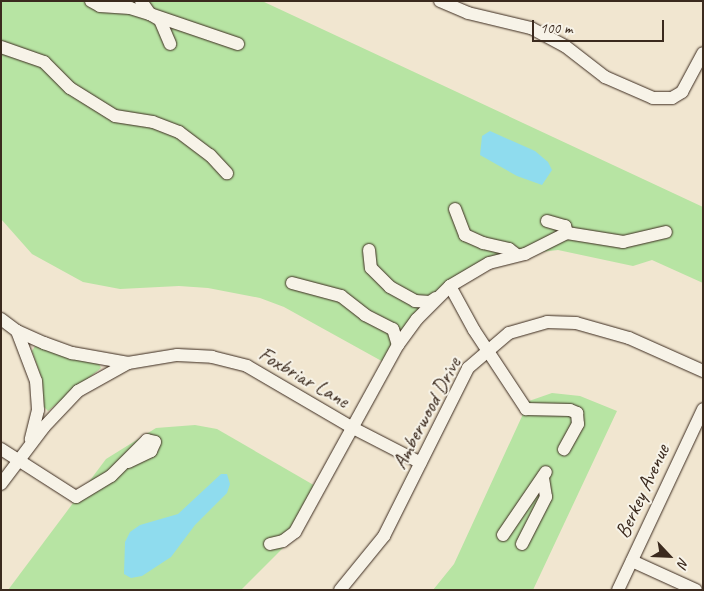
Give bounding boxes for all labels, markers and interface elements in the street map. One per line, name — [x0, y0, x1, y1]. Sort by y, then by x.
scale bar — [534, 10, 666, 42]
text: 100 m — [540, 19, 572, 38]
street label: Foxbriar Lane — [254, 341, 354, 413]
street label: Amberwood Drive — [386, 353, 466, 473]
street label: Berkey Avenue — [609, 440, 675, 542]
north arrow — [644, 531, 694, 581]
text: N — [674, 555, 693, 570]

